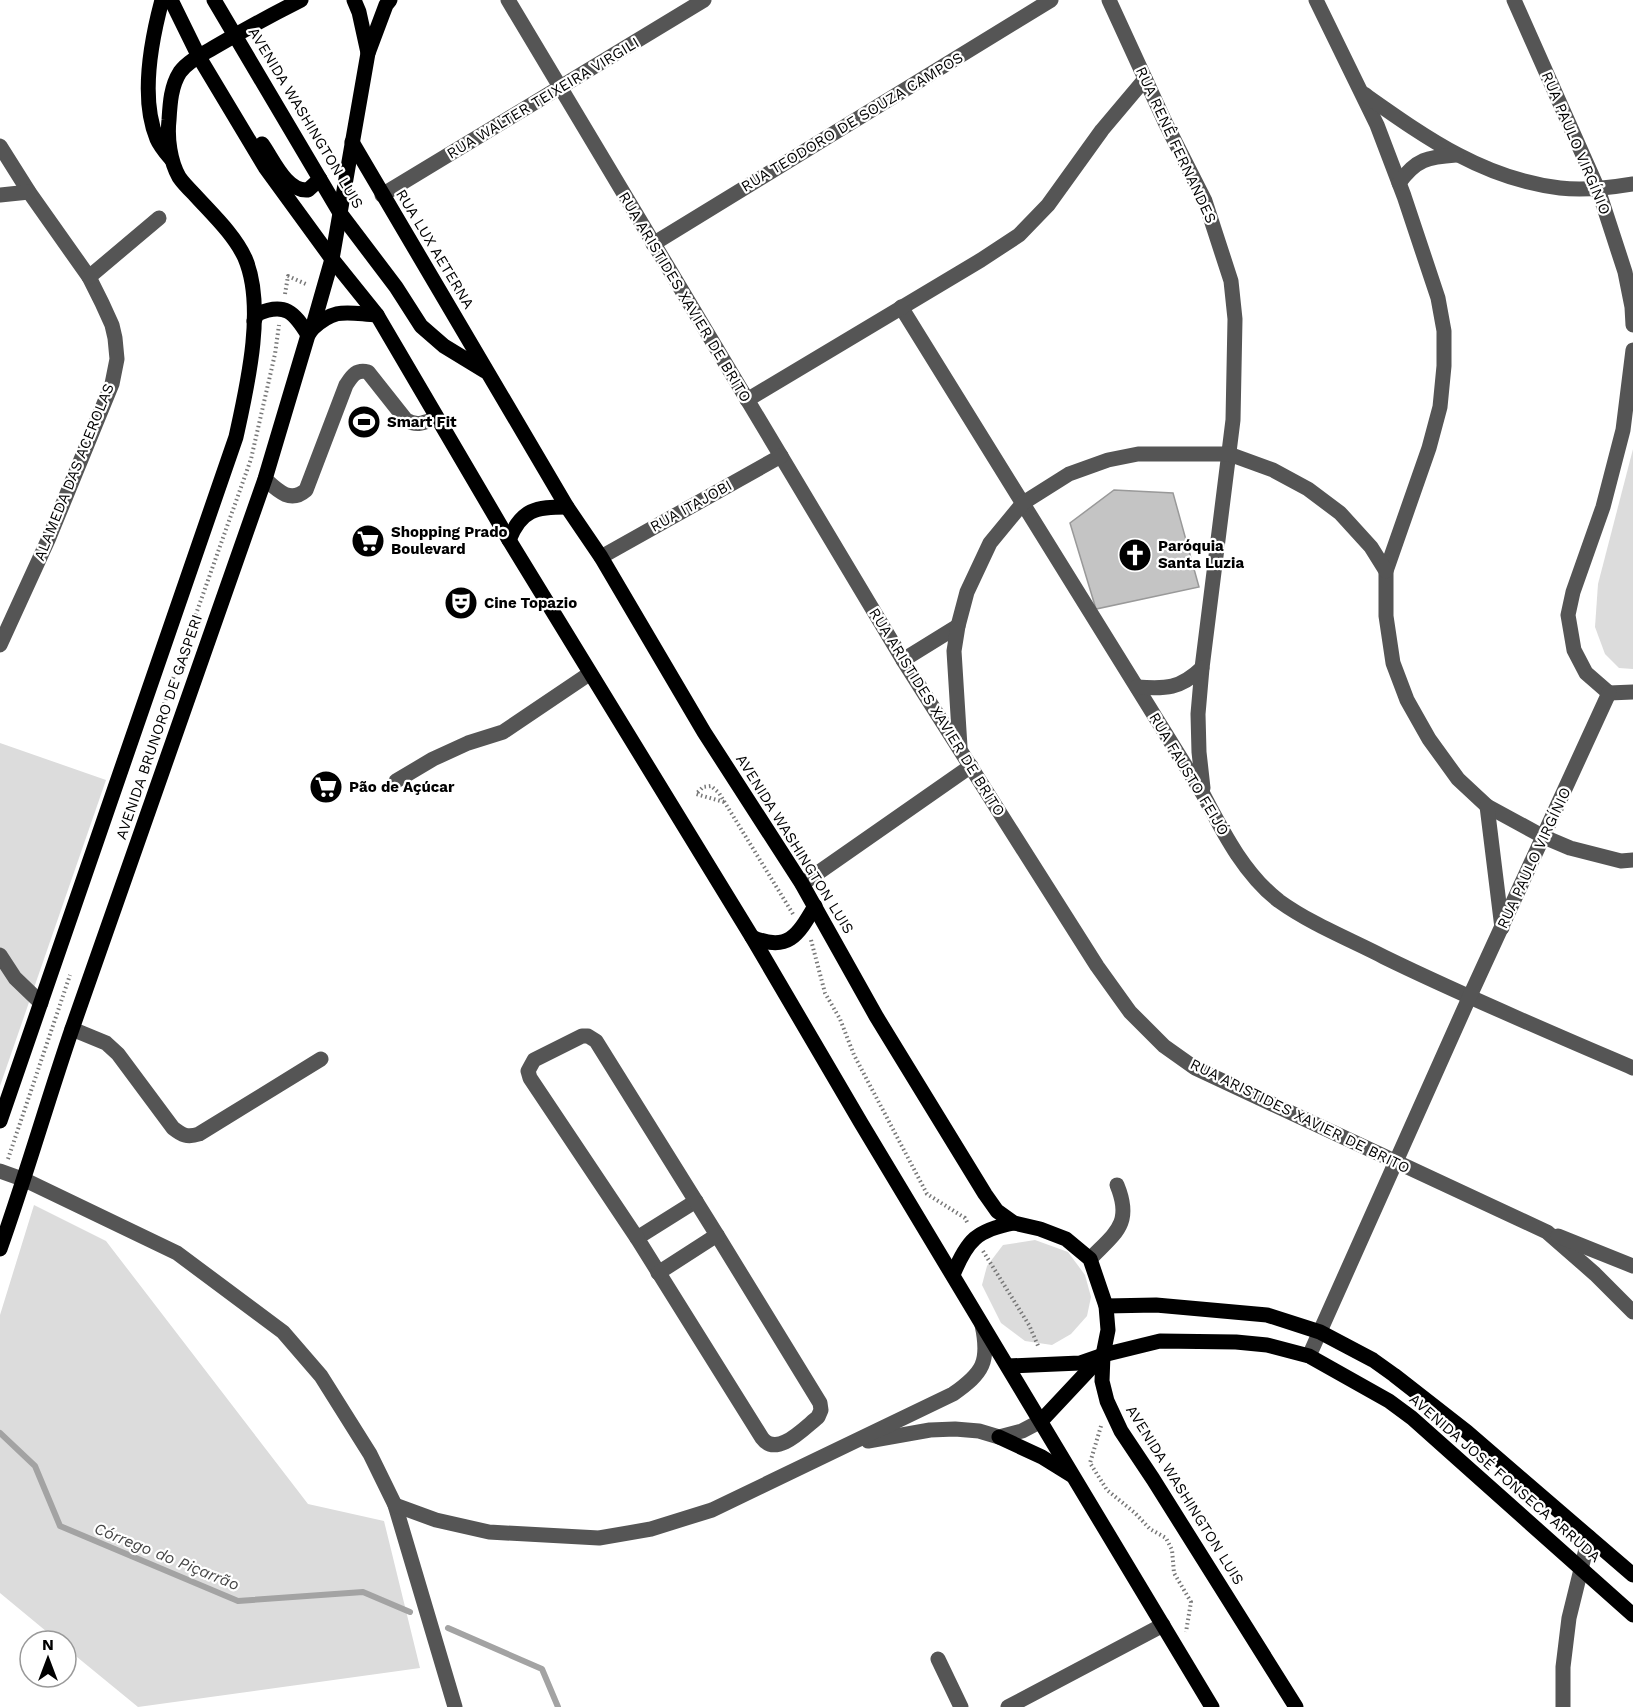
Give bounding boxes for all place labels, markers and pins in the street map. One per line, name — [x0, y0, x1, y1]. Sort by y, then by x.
sports icon: Smart Fit — [346, 404, 382, 440]
place label: Smart Fit — [387, 413, 457, 431]
supermarket icon: Shopping Prado Boulevard — [350, 523, 386, 559]
place label: Shopping Prado Boulevard — [391, 523, 508, 558]
church icon: Paróquia Santa Luzia — [1117, 537, 1153, 573]
place label: Paróquia Santa Luzia — [1158, 537, 1244, 572]
theatre icon: Cine Topazio — [443, 585, 479, 621]
place label: Cine Topazio — [484, 594, 577, 612]
supermarket icon: Pão de Açúcar — [308, 769, 344, 805]
place label: Pão de Açúcar — [349, 778, 455, 796]

